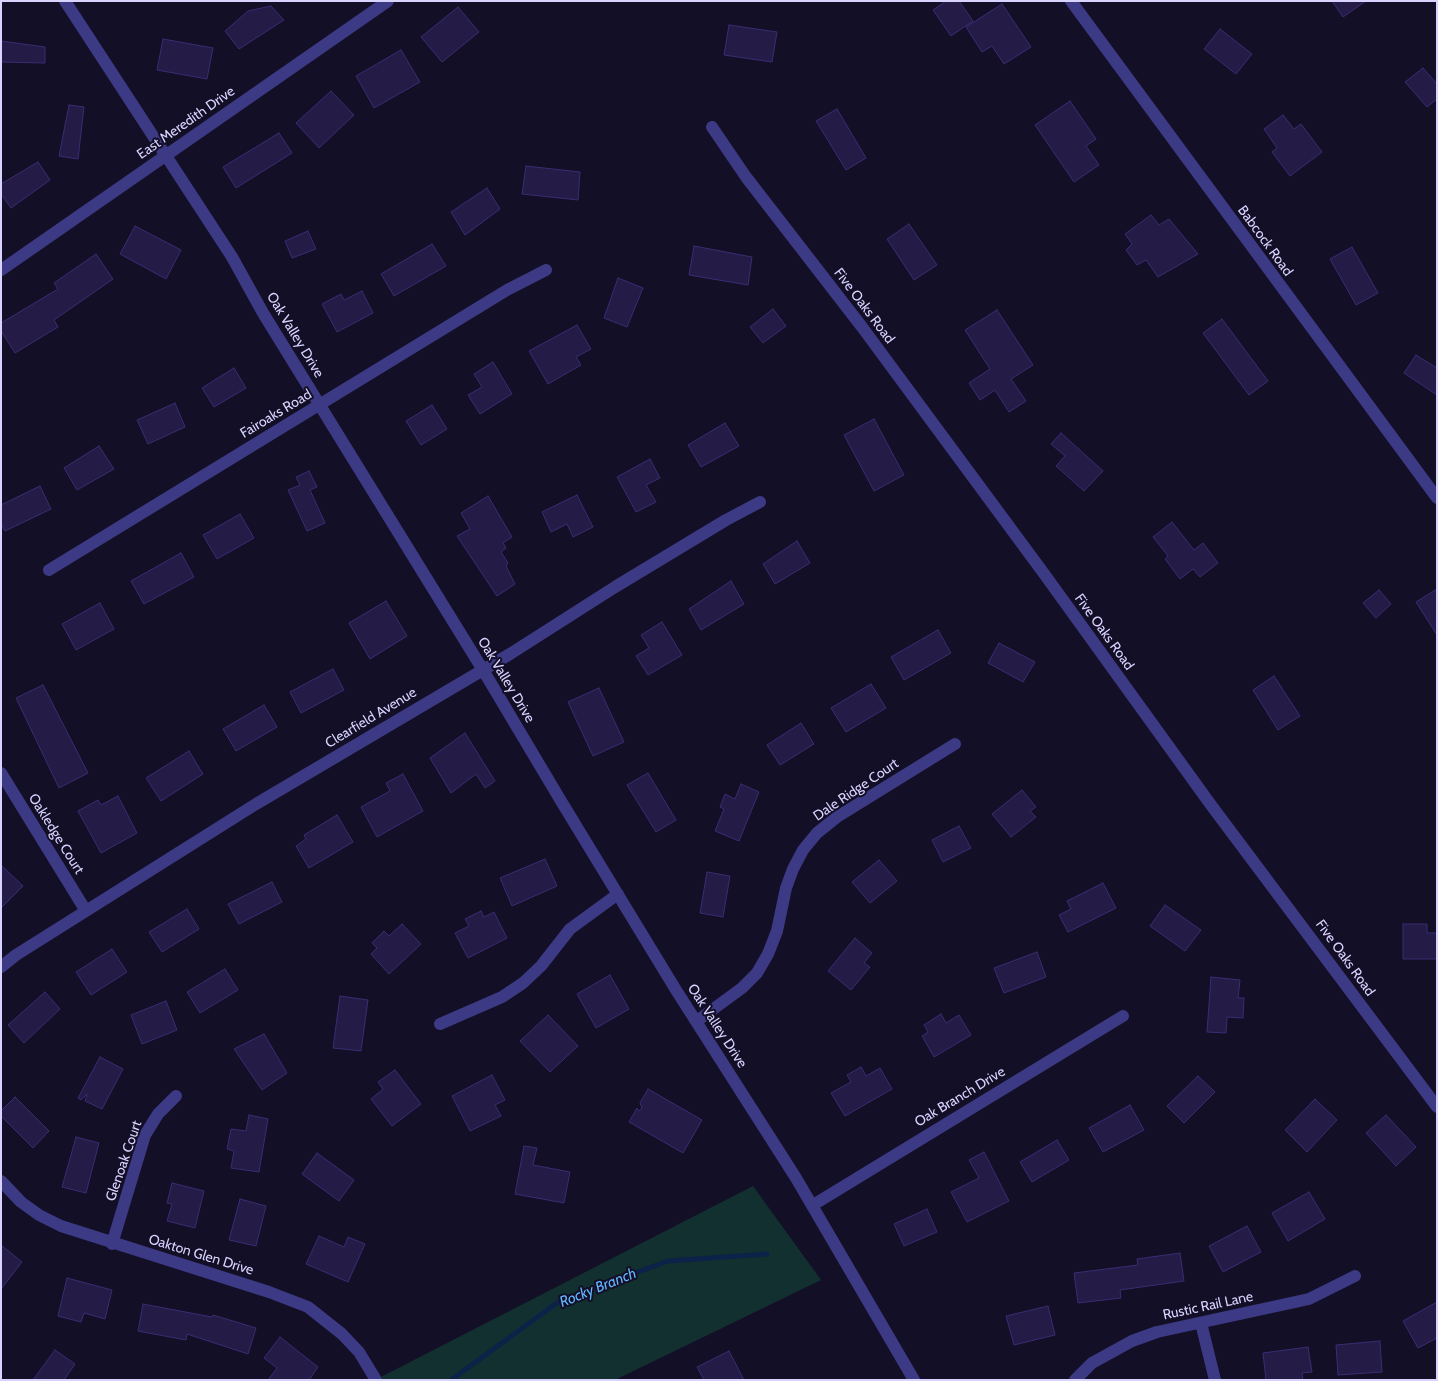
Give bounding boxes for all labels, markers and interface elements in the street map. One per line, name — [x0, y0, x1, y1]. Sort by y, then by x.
street label: East Meredith Drive — [134, 83, 238, 163]
street label: Babcock Road — [1234, 203, 1296, 279]
street label: Five Oaks Road — [830, 265, 898, 347]
street label: Oak Valley Drive — [263, 289, 327, 381]
street label: Fairoaks Road — [237, 386, 315, 442]
street label: Five Oaks Road — [1071, 591, 1137, 673]
street label: Oak Valley Drive — [474, 634, 538, 726]
street label: Clearfield Avenue — [322, 684, 420, 752]
street label: Dale Ridge Court — [810, 755, 902, 825]
street label: Oakledge Court — [25, 791, 87, 877]
street label: Five Oaks Road — [1312, 917, 1378, 999]
street label: Oak Valley Drive — [684, 981, 750, 1071]
street label: Oak Branch Drive — [912, 1063, 1008, 1131]
street label: Glenoak Court — [102, 1119, 146, 1203]
street label: Oakton Glen Drive — [146, 1231, 256, 1279]
water label: Rocky Branch — [557, 1264, 639, 1312]
street label: Rustic Rail Lane — [1161, 1288, 1255, 1324]

